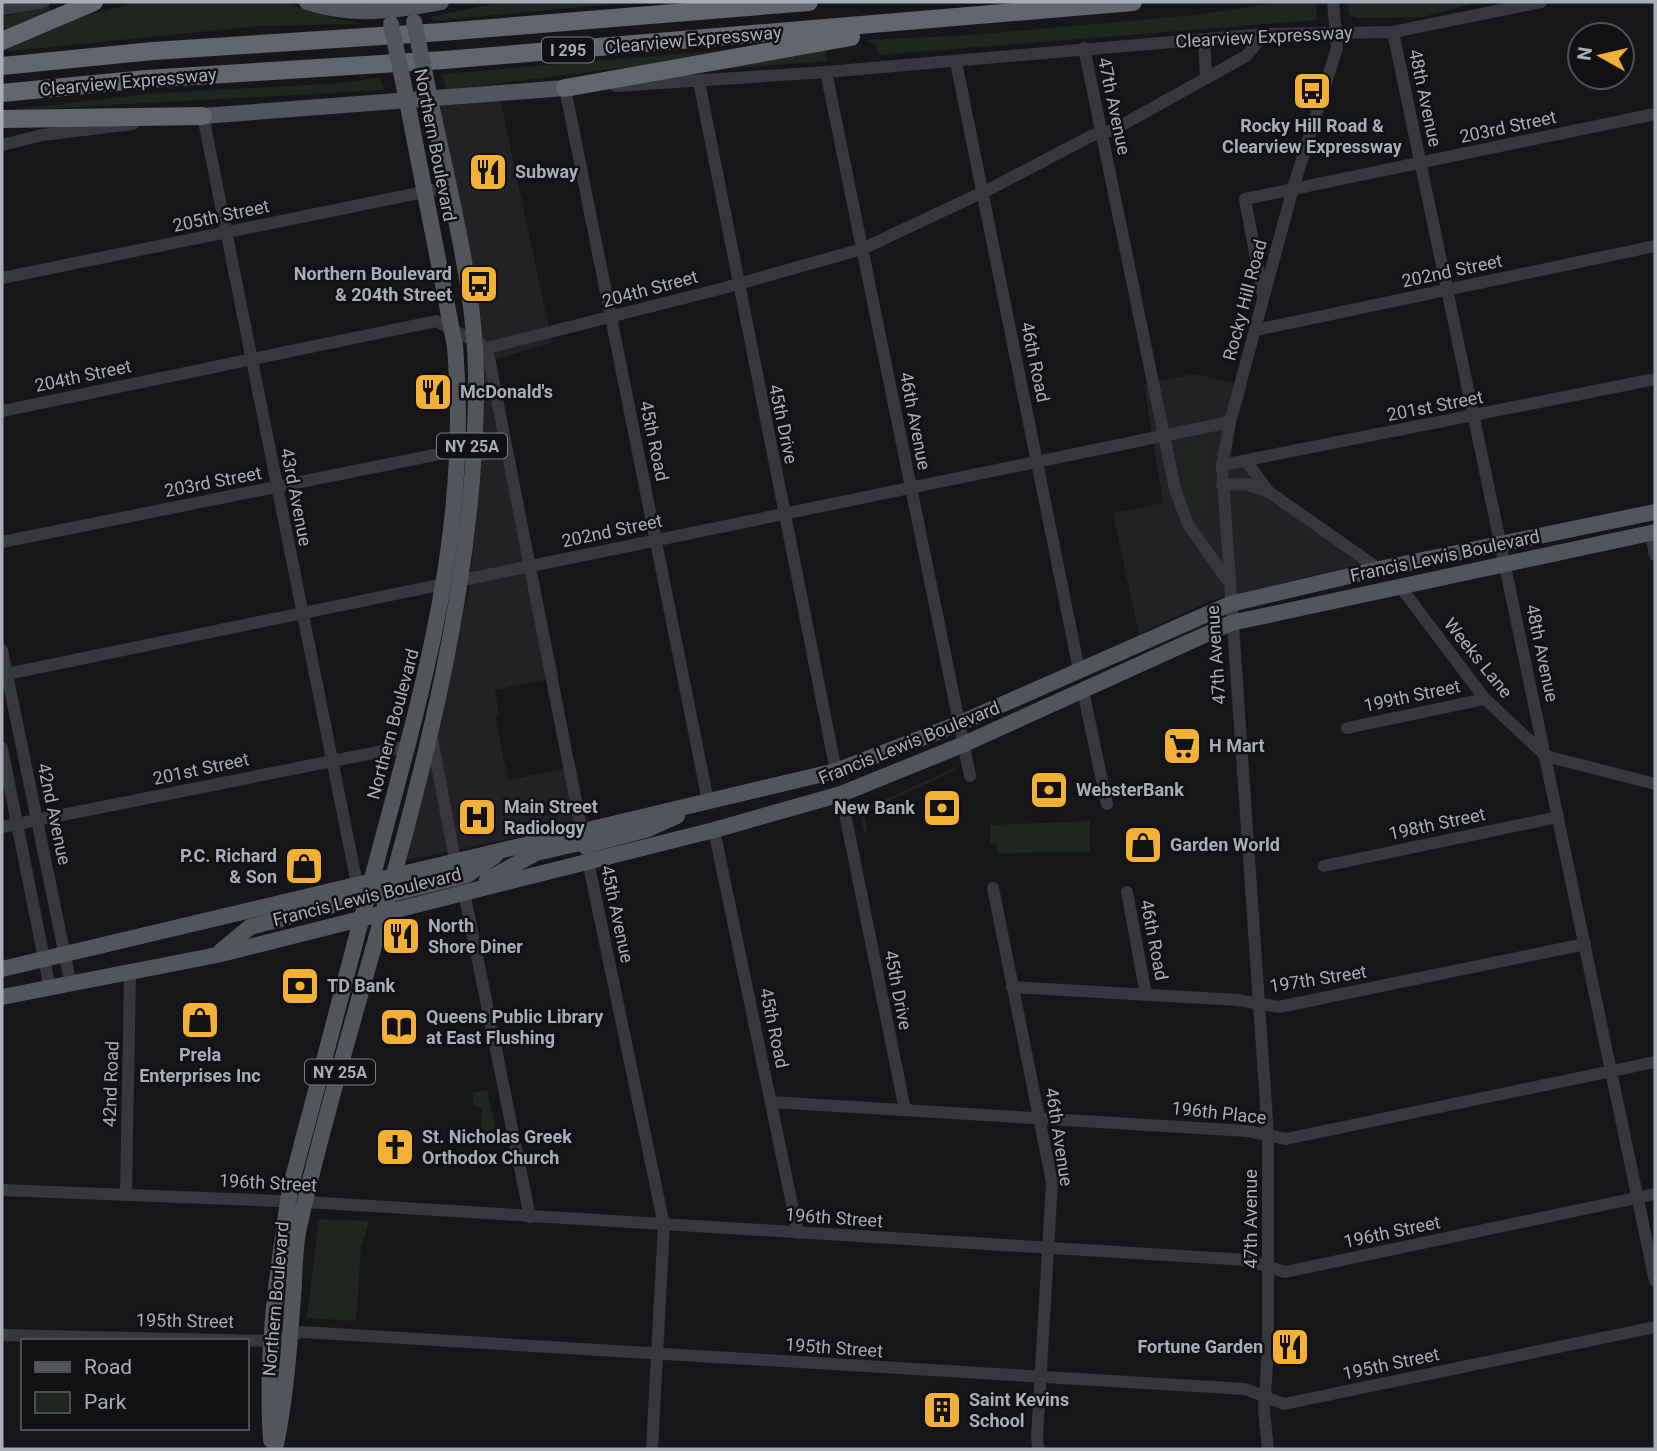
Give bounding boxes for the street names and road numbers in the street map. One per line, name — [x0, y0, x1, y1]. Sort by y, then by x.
street label: Clearview Expressway — [604, 21, 783, 58]
street label: Clearview Expressway — [1175, 21, 1354, 52]
road number: I 295 — [542, 38, 594, 62]
street label: 48th Avenue — [1405, 47, 1446, 149]
street label: 47th Avenue — [1094, 55, 1135, 157]
street label: Clearview Expressway — [39, 63, 218, 100]
street label: Northern Boulevard — [410, 67, 461, 223]
street label: 203rd Street — [1458, 106, 1558, 147]
street label: 205th Street — [171, 195, 271, 236]
street label: Rocky Hill Road — [1218, 237, 1271, 363]
street label: 202nd Street — [1400, 250, 1504, 291]
street label: 204th Street — [600, 266, 700, 311]
street label: 46th Road — [1017, 320, 1054, 404]
street label: 204th Street — [33, 355, 133, 396]
street label: 46th Avenue — [896, 370, 935, 472]
street label: 45th Drive — [765, 382, 802, 466]
street label: 201st Street — [1385, 386, 1485, 425]
street label: 45th Road — [636, 399, 673, 483]
road number: NY 25A — [437, 434, 507, 458]
street label: 43rd Avenue — [277, 446, 316, 548]
street label: 203rd Street — [163, 462, 263, 501]
street label: 202nd Street — [560, 510, 664, 551]
street label: Francis Lewis Boulevard — [1348, 525, 1542, 586]
street label: 48th Avenue — [1522, 602, 1563, 704]
street label: 47th Avenue — [1202, 605, 1229, 705]
street label: Weeks Lane — [1440, 614, 1517, 702]
street label: Northern Boulevard — [362, 646, 423, 802]
street label: 199th Street — [1362, 675, 1462, 716]
street label: Francis Lewis Boulevard — [815, 697, 1002, 788]
street label: 201st Street — [151, 748, 251, 789]
street label: 42nd Avenue — [33, 761, 76, 867]
street label: 198th Street — [1387, 803, 1487, 844]
street label: Francis Lewis Boulevard — [271, 863, 463, 930]
street label: 45th Avenue — [597, 863, 638, 965]
street label: 46th Road — [1136, 898, 1173, 982]
street label: 45th Drive — [880, 948, 917, 1032]
street label: 197th Street — [1268, 960, 1368, 997]
street label: 45th Road — [756, 986, 793, 1070]
street label: 42nd Road — [99, 1041, 122, 1127]
road number: NY 25A — [305, 1060, 375, 1084]
street label: 46th Avenue — [1041, 1086, 1078, 1188]
street label: 196th Place — [1171, 1097, 1267, 1128]
street label: 196th Street — [218, 1169, 318, 1196]
street label: 47th Avenue — [1240, 1169, 1261, 1269]
street label: 196th Street — [784, 1204, 884, 1231]
street label: 196th Street — [1342, 1211, 1442, 1252]
street label: Northern Boulevard — [258, 1221, 293, 1377]
street label: 195th Street — [136, 1309, 234, 1332]
street label: 195th Street — [784, 1334, 884, 1361]
street label: 195th Street — [1341, 1343, 1441, 1384]

